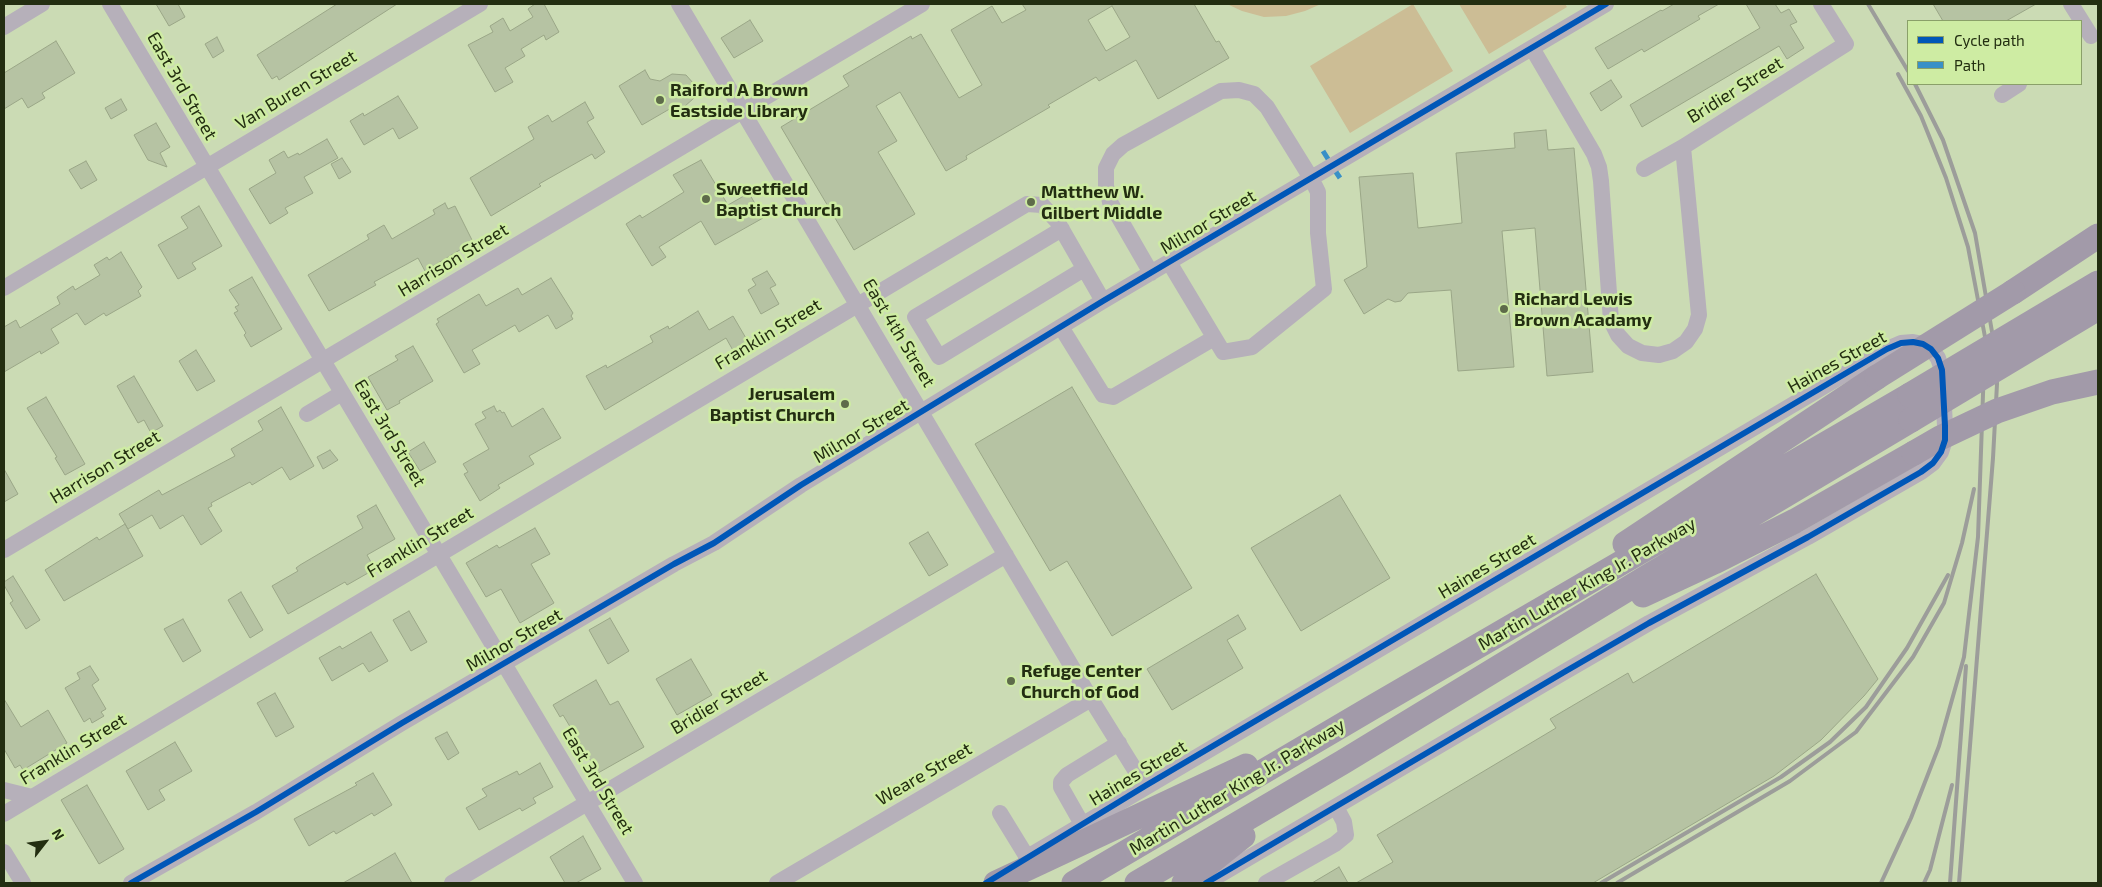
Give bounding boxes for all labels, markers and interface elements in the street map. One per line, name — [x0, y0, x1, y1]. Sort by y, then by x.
legend — [1907, 20, 2082, 85]
street label: East 3rd Street — [142, 28, 222, 144]
text: Cycle path — [1954, 31, 2025, 49]
street label: Van Buren Street — [232, 45, 360, 135]
street label: Bridier Street — [1683, 52, 1787, 128]
text: Path — [1954, 56, 1985, 74]
place label: Raiford A Brown Eastside Library — [670, 79, 808, 122]
marker: Raiford A Brown Eastside Library — [654, 94, 666, 106]
place label: Sweetfield Baptist Church — [716, 178, 841, 220]
place label: Matthew W. Gilbert Middle — [1041, 181, 1162, 223]
street label: Milnor Street — [1156, 185, 1260, 259]
marker: Sweetfield Baptist Church — [700, 193, 712, 205]
marker: Matthew W. Gilbert Middle — [1025, 196, 1037, 208]
street label: Harrison Street — [394, 219, 512, 301]
street label: East 4th Street — [858, 275, 940, 391]
place label: Richard Lewis Brown Acadamy — [1514, 288, 1652, 330]
street label: Franklin Street — [711, 294, 825, 374]
marker: Richard Lewis Brown Acadamy — [1498, 303, 1510, 315]
street label: Haines Street — [1784, 326, 1890, 398]
street label: East 3rd Street — [349, 375, 431, 491]
place label: Jerusalem Baptist Church — [710, 383, 835, 426]
street label: Milnor Street — [809, 394, 913, 468]
marker: Jerusalem Baptist Church — [839, 398, 851, 410]
street label: Harrison Street — [46, 426, 164, 508]
street label: Franklin Street — [363, 502, 477, 582]
street label: Martin Luther King Jr. Parkway — [1474, 513, 1700, 655]
street label: Haines Street — [1434, 528, 1540, 604]
street label: Milnor Street — [462, 604, 566, 676]
place label: Refuge Center Church of God — [1021, 660, 1142, 702]
street label: Bridier Street — [667, 665, 771, 739]
marker: Refuge Center Church of God — [1005, 675, 1017, 687]
street label: Franklin Street — [16, 709, 130, 789]
street label: Martin Luther King Jr. Parkway — [1125, 714, 1349, 860]
street label: East 3rd Street — [557, 723, 639, 839]
street label: Haines Street — [1085, 735, 1191, 811]
street label: Weare Street — [872, 738, 976, 810]
north arrow — [20, 817, 70, 867]
text: N — [49, 826, 68, 843]

